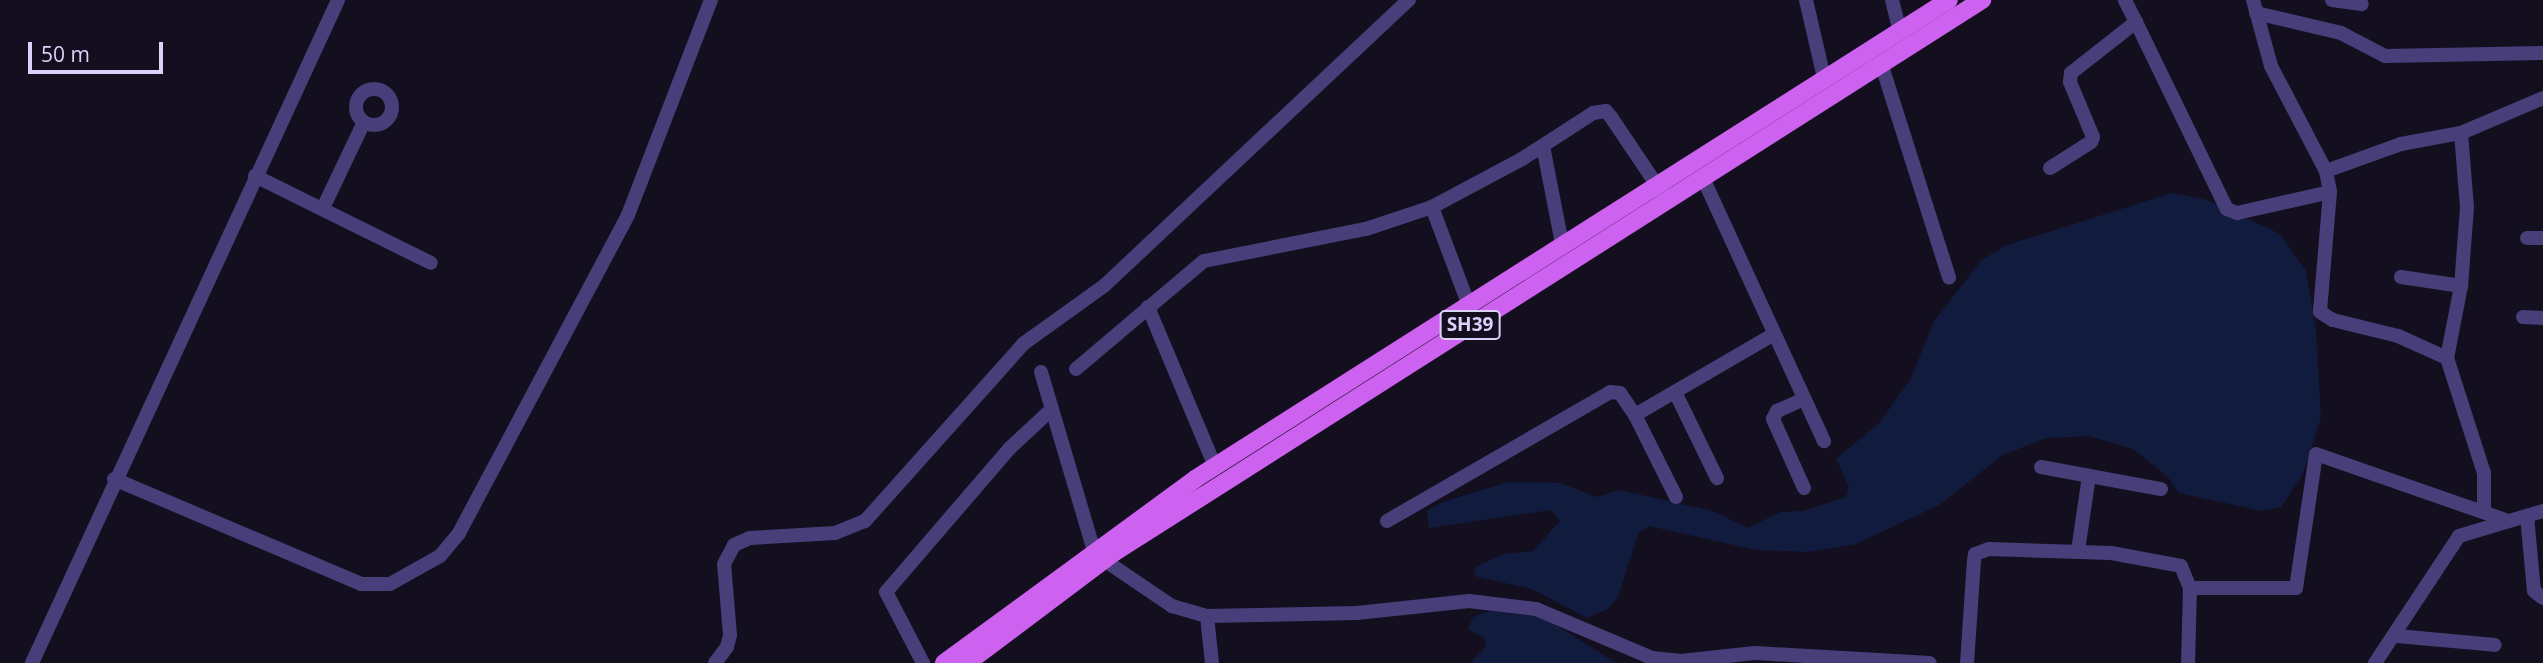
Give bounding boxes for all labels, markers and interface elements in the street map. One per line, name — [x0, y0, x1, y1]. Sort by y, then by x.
scale bar — [32, 28, 166, 72]
text: 50 m — [41, 40, 90, 68]
road number: SH39 — [1438, 310, 1502, 340]

